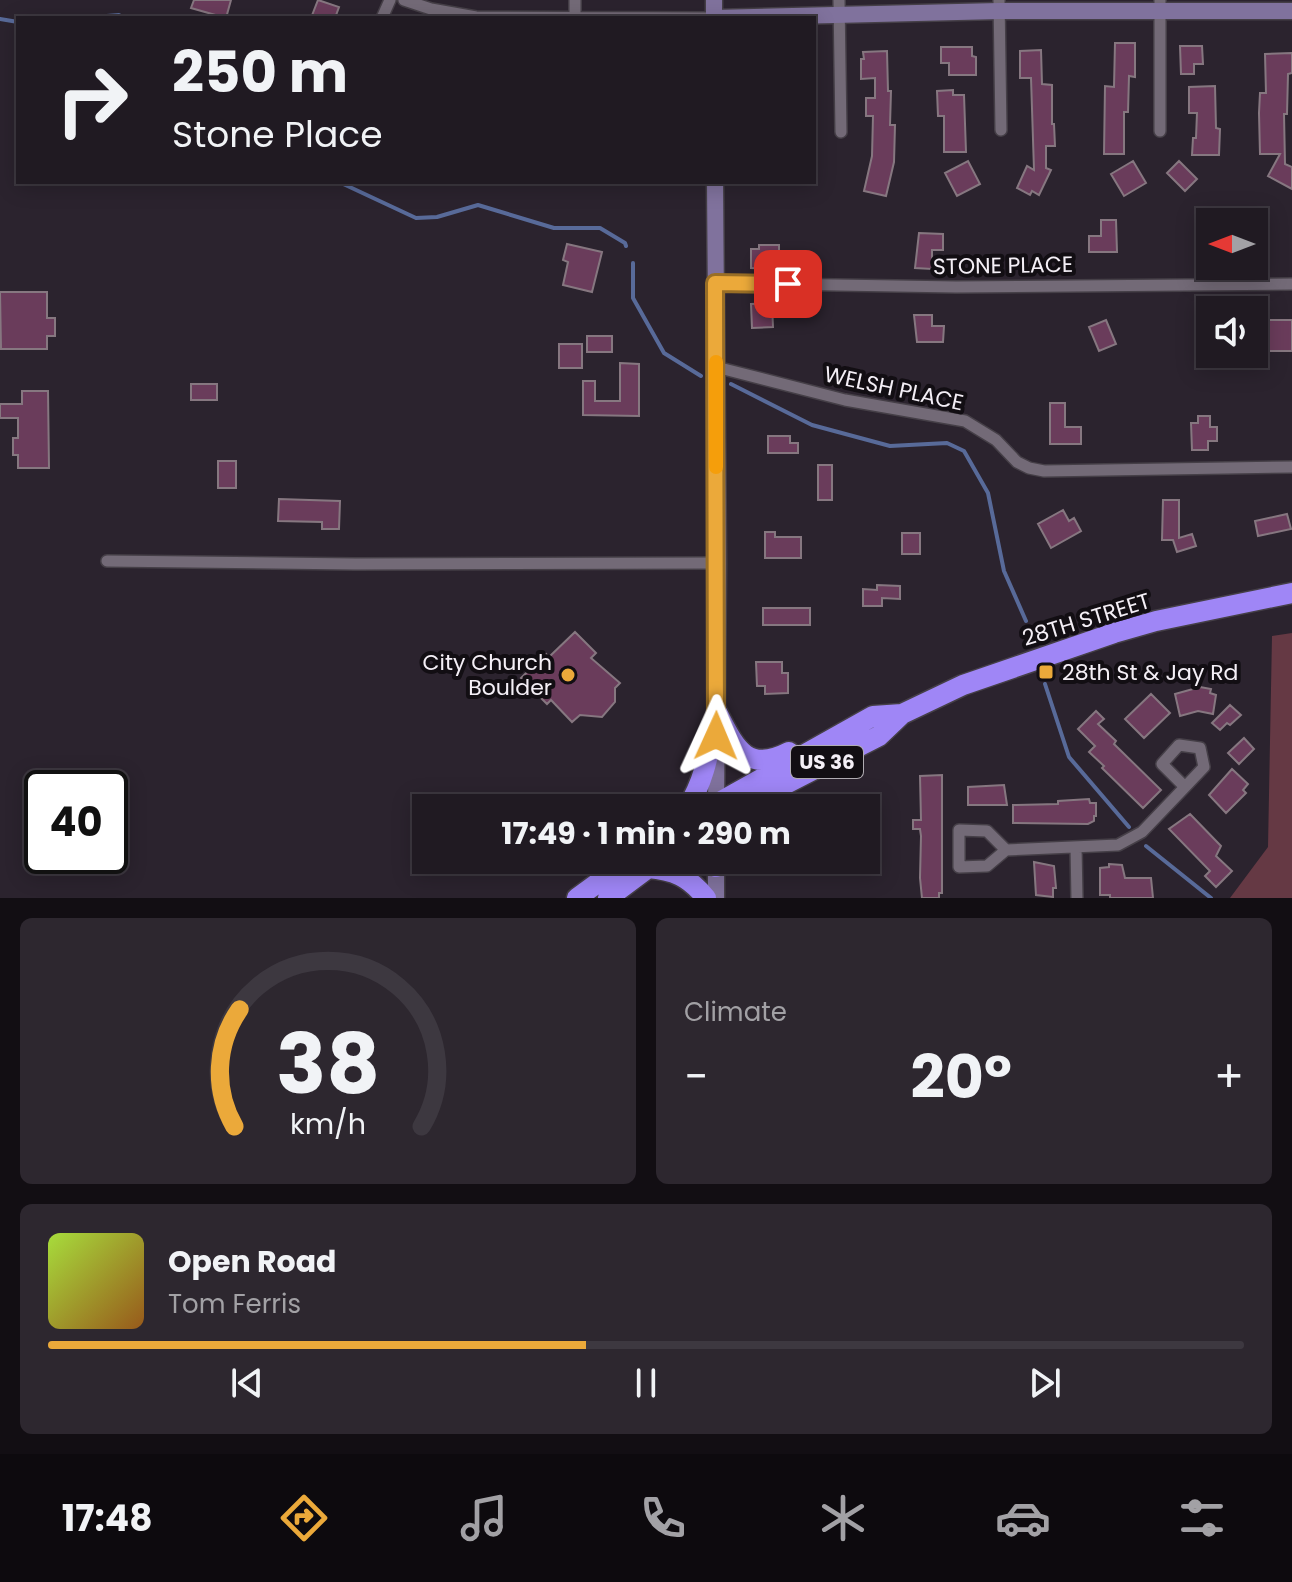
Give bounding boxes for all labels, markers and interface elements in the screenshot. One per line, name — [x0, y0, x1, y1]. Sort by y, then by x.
text: 250 m — [172, 33, 348, 112]
icon: right — [40, 48, 144, 152]
text: Stone Place — [172, 109, 382, 160]
north arrow — [1196, 208, 1268, 280]
map controls — [1196, 208, 1268, 368]
street label: STONE PLACE — [933, 249, 1073, 282]
pin — [754, 250, 822, 318]
icon: arrive — [766, 262, 810, 306]
button: sound — [1196, 296, 1268, 368]
street label: WELSH PLACE — [821, 359, 966, 418]
street label: 28TH STREET — [1018, 585, 1154, 654]
place label: City Church Boulder — [423, 647, 552, 703]
place label: 28th St & Jay Rd — [1062, 657, 1238, 688]
marker: 28th St & Jay Rd — [1037, 663, 1055, 681]
marker: City Church Boulder — [559, 666, 577, 684]
position arrow — [674, 694, 758, 778]
road number: US 36 — [791, 746, 863, 778]
speed limit sign: 40 — [24, 770, 128, 874]
text: 17:49 · 1 min · 290 m — [501, 812, 791, 855]
text: Climate — [684, 994, 787, 1030]
text: 38 — [276, 1006, 380, 1122]
text: 20° — [911, 1035, 1012, 1119]
text: − — [684, 1046, 708, 1107]
text: + — [1214, 1046, 1244, 1107]
text: km/h — [290, 1104, 366, 1144]
text: Open Road — [168, 1240, 336, 1283]
text: Tom Ferris — [168, 1286, 301, 1322]
icon: previous — [225, 1361, 269, 1405]
icon: pause — [624, 1361, 668, 1405]
icon: next — [1023, 1361, 1067, 1405]
icon: directions — [276, 1490, 332, 1546]
icon: music — [456, 1490, 512, 1546]
icon: phone — [635, 1490, 691, 1546]
icon: climate — [815, 1490, 871, 1546]
icon: car — [995, 1490, 1051, 1546]
icon: filters — [1174, 1490, 1230, 1546]
text: 17:48 — [62, 1493, 153, 1544]

